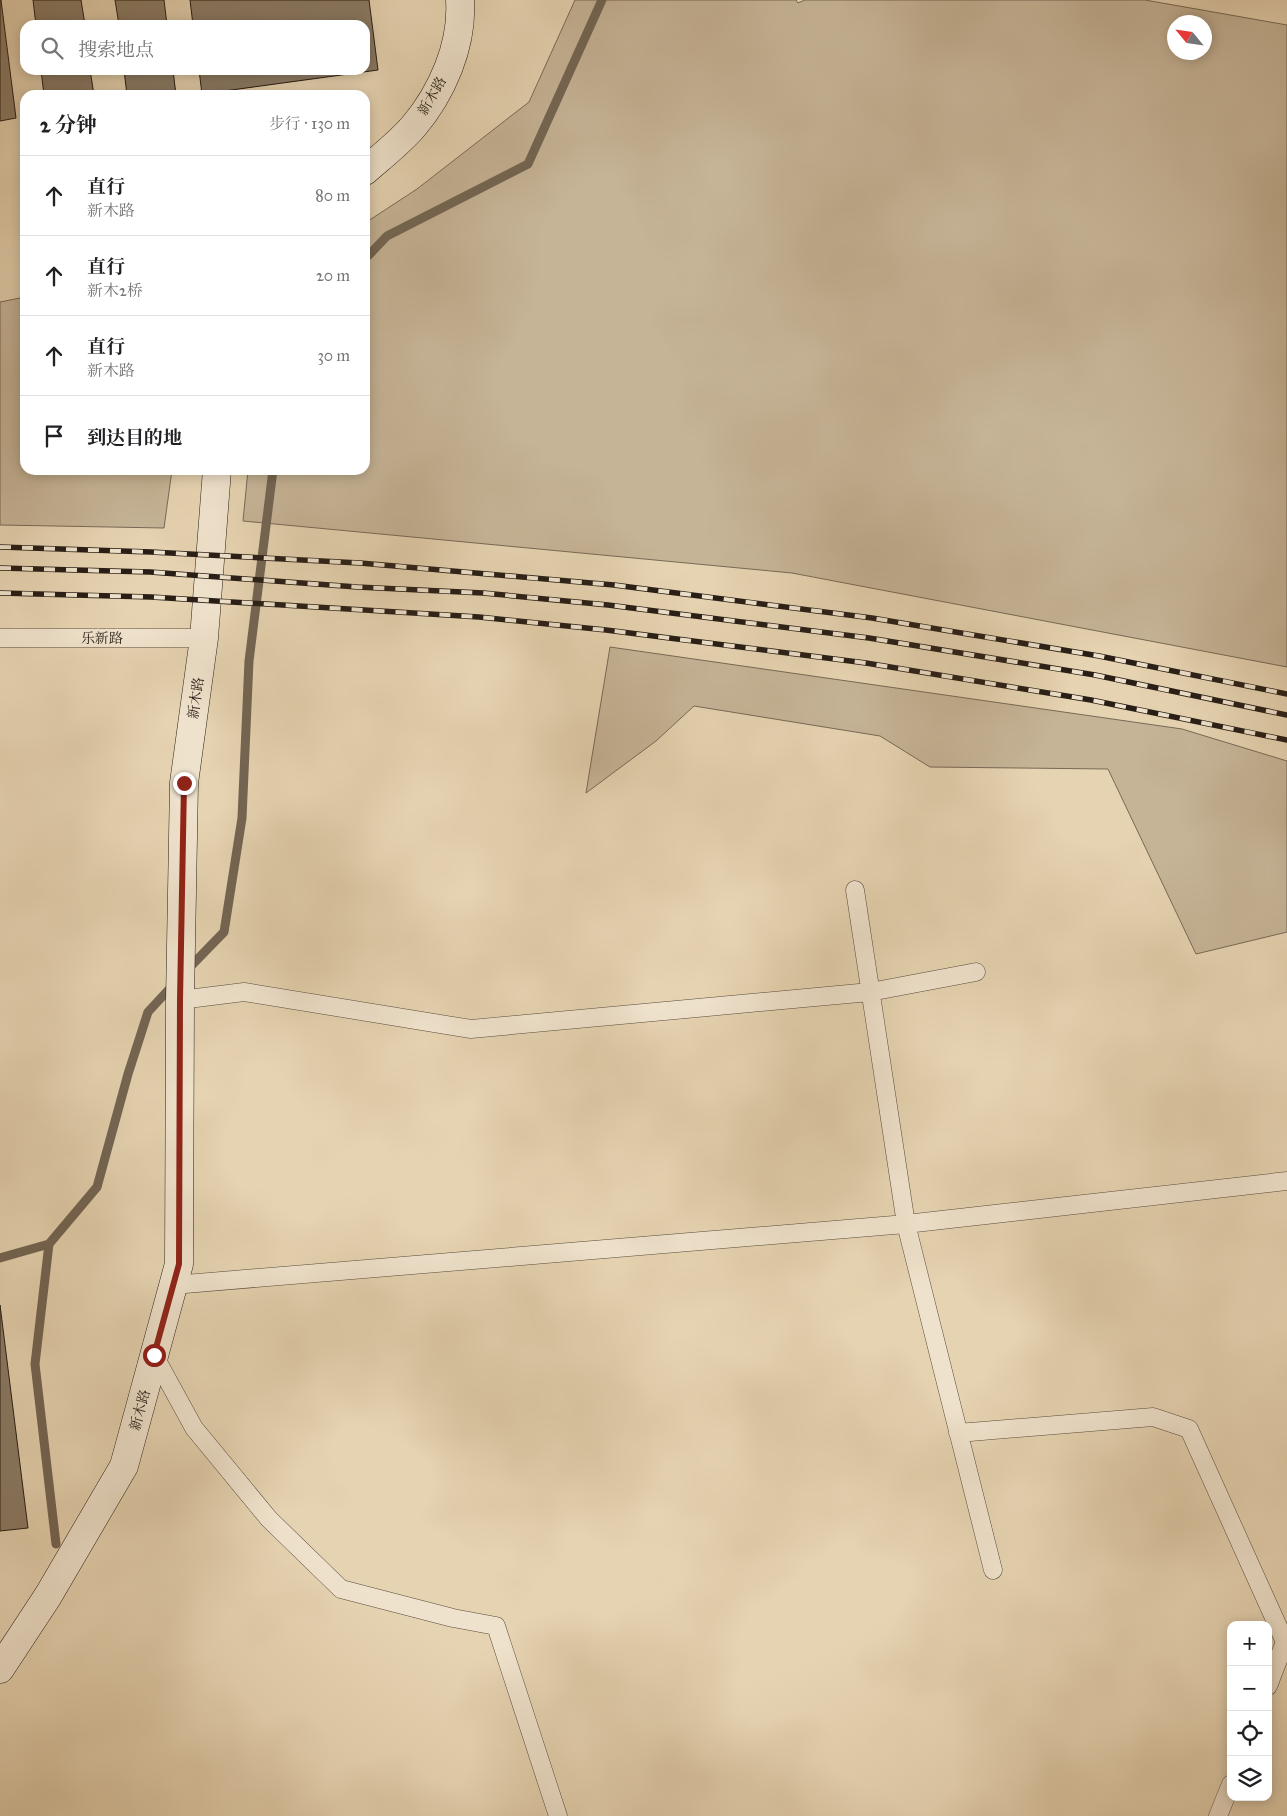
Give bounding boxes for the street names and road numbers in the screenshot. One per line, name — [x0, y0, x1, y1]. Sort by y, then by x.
street label: 新木路 — [414, 74, 450, 118]
street label: 乐新路 — [81, 630, 123, 647]
street label: 新木路 — [185, 676, 207, 720]
street label: 新木路 — [126, 1388, 154, 1432]

